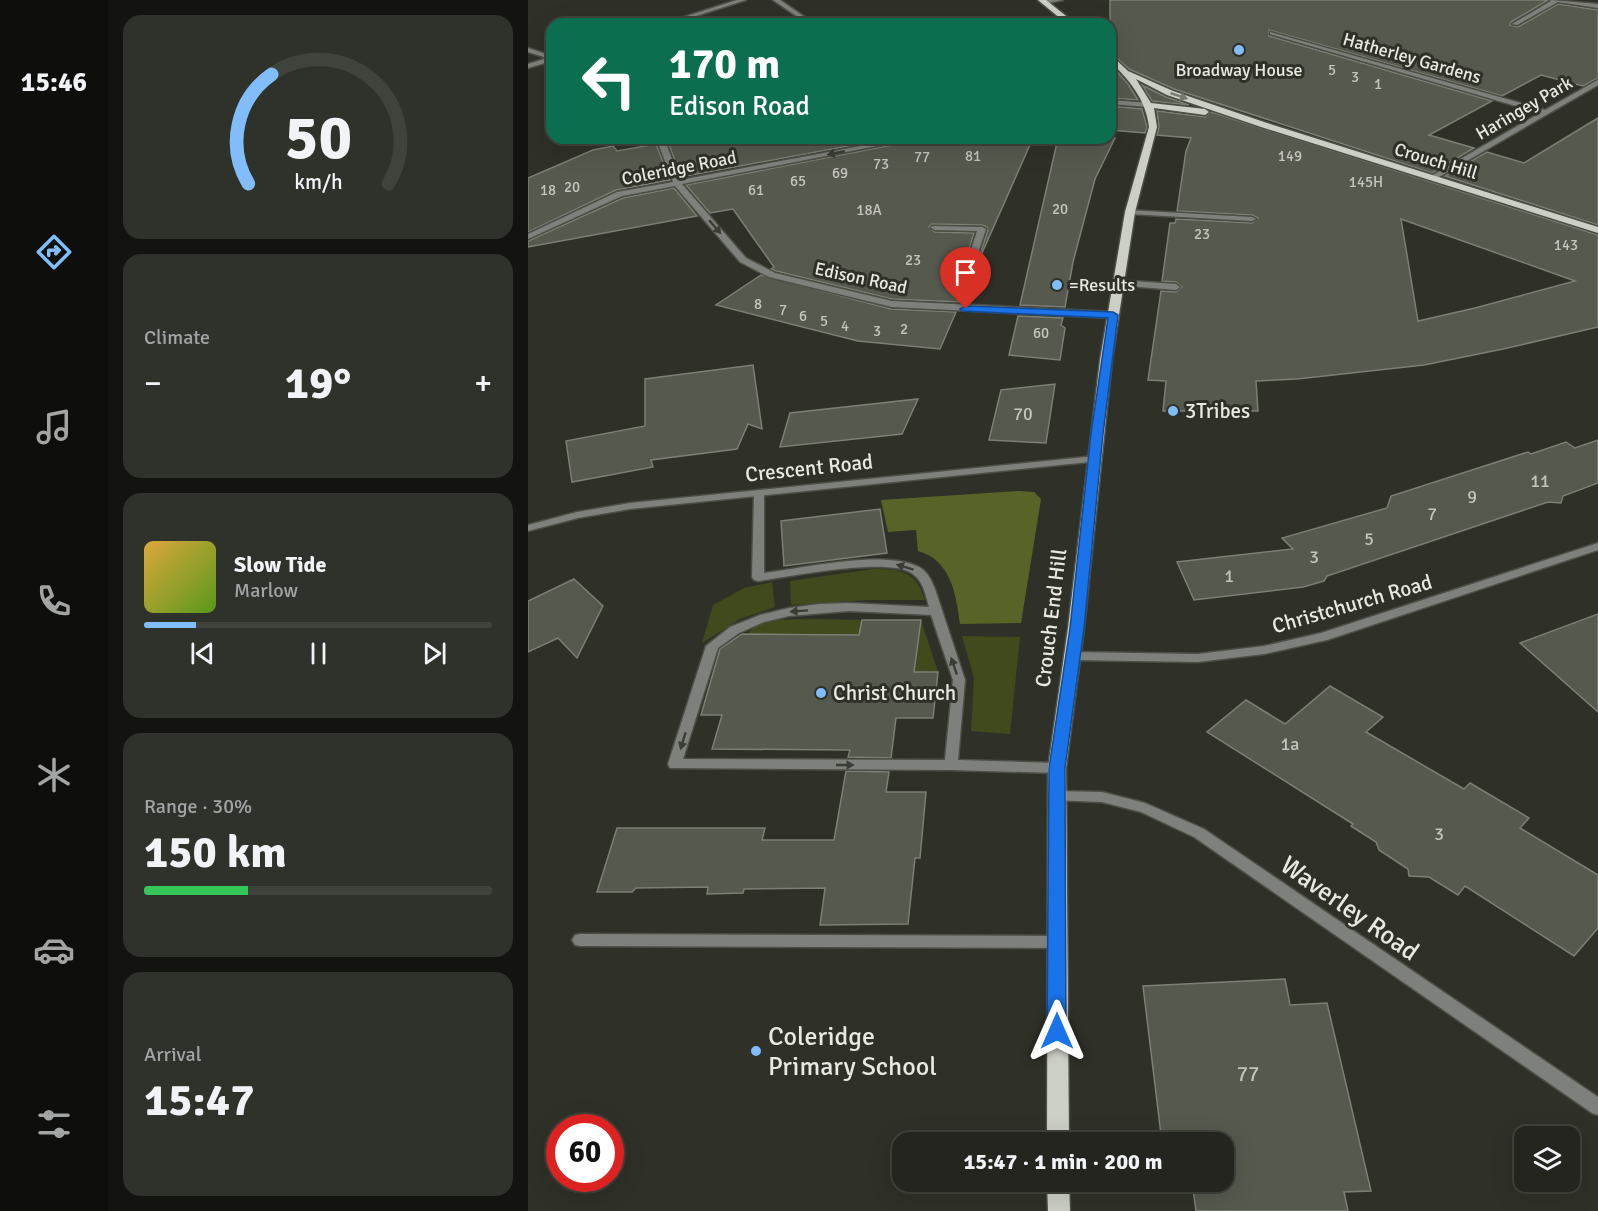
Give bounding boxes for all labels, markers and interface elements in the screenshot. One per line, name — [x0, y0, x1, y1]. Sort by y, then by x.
street label: Hatherley Gardens — [1340, 28, 1484, 88]
text: 170 m — [669, 39, 780, 90]
icon: left — [570, 42, 648, 120]
marker: Broadway House — [1232, 43, 1246, 57]
place label: Broadway House — [1175, 59, 1303, 81]
house number: 5 — [1328, 61, 1336, 79]
text: 15:46 — [21, 66, 87, 99]
house number: 3 — [1351, 68, 1359, 86]
street label: Haringey Park — [1472, 71, 1576, 145]
house number: 1 — [1374, 75, 1382, 93]
text: Edison Road — [669, 90, 810, 123]
one-way arrow — [1170, 91, 1188, 101]
text: 50 — [284, 99, 352, 176]
street label: Crouch Hill — [1392, 138, 1480, 184]
street label: Coleridge Road — [620, 146, 738, 190]
house number: 81 — [965, 147, 981, 165]
house number: 149 — [1278, 147, 1302, 165]
house number: 77 — [914, 148, 930, 166]
one-way arrow — [826, 149, 845, 158]
house number: 73 — [873, 155, 889, 173]
house number: 69 — [832, 164, 848, 182]
text: km/h — [294, 169, 342, 195]
house number: 65 — [790, 172, 806, 190]
house number: 145H — [1349, 173, 1383, 191]
house number: 20 — [564, 178, 580, 196]
house number: 18 — [540, 181, 556, 199]
house number: 61 — [748, 181, 764, 199]
house number: 20 — [1052, 200, 1068, 218]
house number: 18A — [856, 201, 882, 219]
one-way arrow — [708, 219, 721, 234]
house number: 23 — [1194, 225, 1210, 243]
icon: directions — [33, 231, 75, 273]
house number: 143 — [1554, 236, 1578, 254]
pin — [940, 247, 991, 309]
house number: 23 — [905, 251, 921, 269]
icon: arrive — [949, 256, 982, 289]
street label: Edison Road — [813, 257, 909, 299]
place label: =Results — [1069, 274, 1135, 296]
marker: =Results — [1050, 278, 1064, 292]
house number: 8 — [754, 295, 762, 313]
house number: 7 — [779, 301, 787, 319]
house number: 6 — [799, 307, 807, 325]
house number: 5 — [820, 312, 828, 330]
house number: 4 — [841, 317, 849, 335]
house number: 2 — [900, 320, 908, 338]
house number: 3 — [873, 322, 881, 340]
house number: 60 — [1033, 324, 1049, 342]
text: Climate — [144, 325, 210, 350]
text: 19° — [285, 356, 351, 411]
text: − — [144, 363, 162, 404]
text: + — [474, 363, 492, 404]
place label: 3Tribes — [1185, 398, 1250, 424]
house number: 70 — [1013, 403, 1033, 425]
marker: 3Tribes — [1166, 404, 1180, 418]
icon: music — [33, 406, 75, 448]
street label: Crescent Road — [744, 448, 874, 488]
house number: 11 — [1530, 470, 1550, 492]
house number: 9 — [1467, 486, 1477, 508]
house number: 7 — [1427, 503, 1437, 525]
house number: 5 — [1364, 528, 1374, 550]
house number: 3 — [1309, 546, 1319, 568]
street label: Crouch End Hill — [1030, 547, 1072, 689]
text: Slow Tide — [234, 551, 326, 578]
one-way arrow — [896, 562, 914, 571]
house number: 1 — [1224, 565, 1234, 587]
street label: Christchurch Road — [1269, 569, 1435, 639]
text: Marlow — [234, 578, 298, 603]
icon: phone — [33, 580, 75, 622]
one-way arrow — [789, 607, 808, 616]
icon: previous — [186, 637, 219, 670]
icon: pause — [302, 637, 335, 670]
icon: next — [418, 637, 451, 670]
one-way arrow — [949, 657, 959, 675]
place label: Christ Church — [833, 680, 956, 706]
marker: Christ Church — [814, 686, 828, 700]
one-way arrow — [677, 732, 687, 750]
house number: 1a — [1281, 733, 1299, 755]
icon: climate — [33, 754, 75, 796]
one-way arrow — [836, 760, 855, 770]
text: Range · 30% — [144, 794, 252, 819]
house number: 3 — [1434, 823, 1444, 845]
text: 150 km — [144, 825, 287, 880]
street label: Waverley Road — [1274, 849, 1425, 968]
icon: car — [33, 929, 75, 971]
position arrow — [1025, 999, 1089, 1063]
place label: Coleridge Primary School — [768, 1021, 937, 1083]
text: Arrival — [144, 1042, 202, 1067]
marker: Coleridge Primary School — [749, 1044, 763, 1058]
house number: 77 — [1237, 1061, 1259, 1087]
text: 15:47 — [144, 1073, 254, 1128]
icon: filters — [33, 1103, 75, 1145]
speed limit sign: 60 — [546, 1114, 624, 1192]
map controls — [1514, 1126, 1580, 1192]
button: layers — [1514, 1126, 1580, 1192]
text: 15:47 · 1 min · 200 m — [963, 1148, 1163, 1175]

